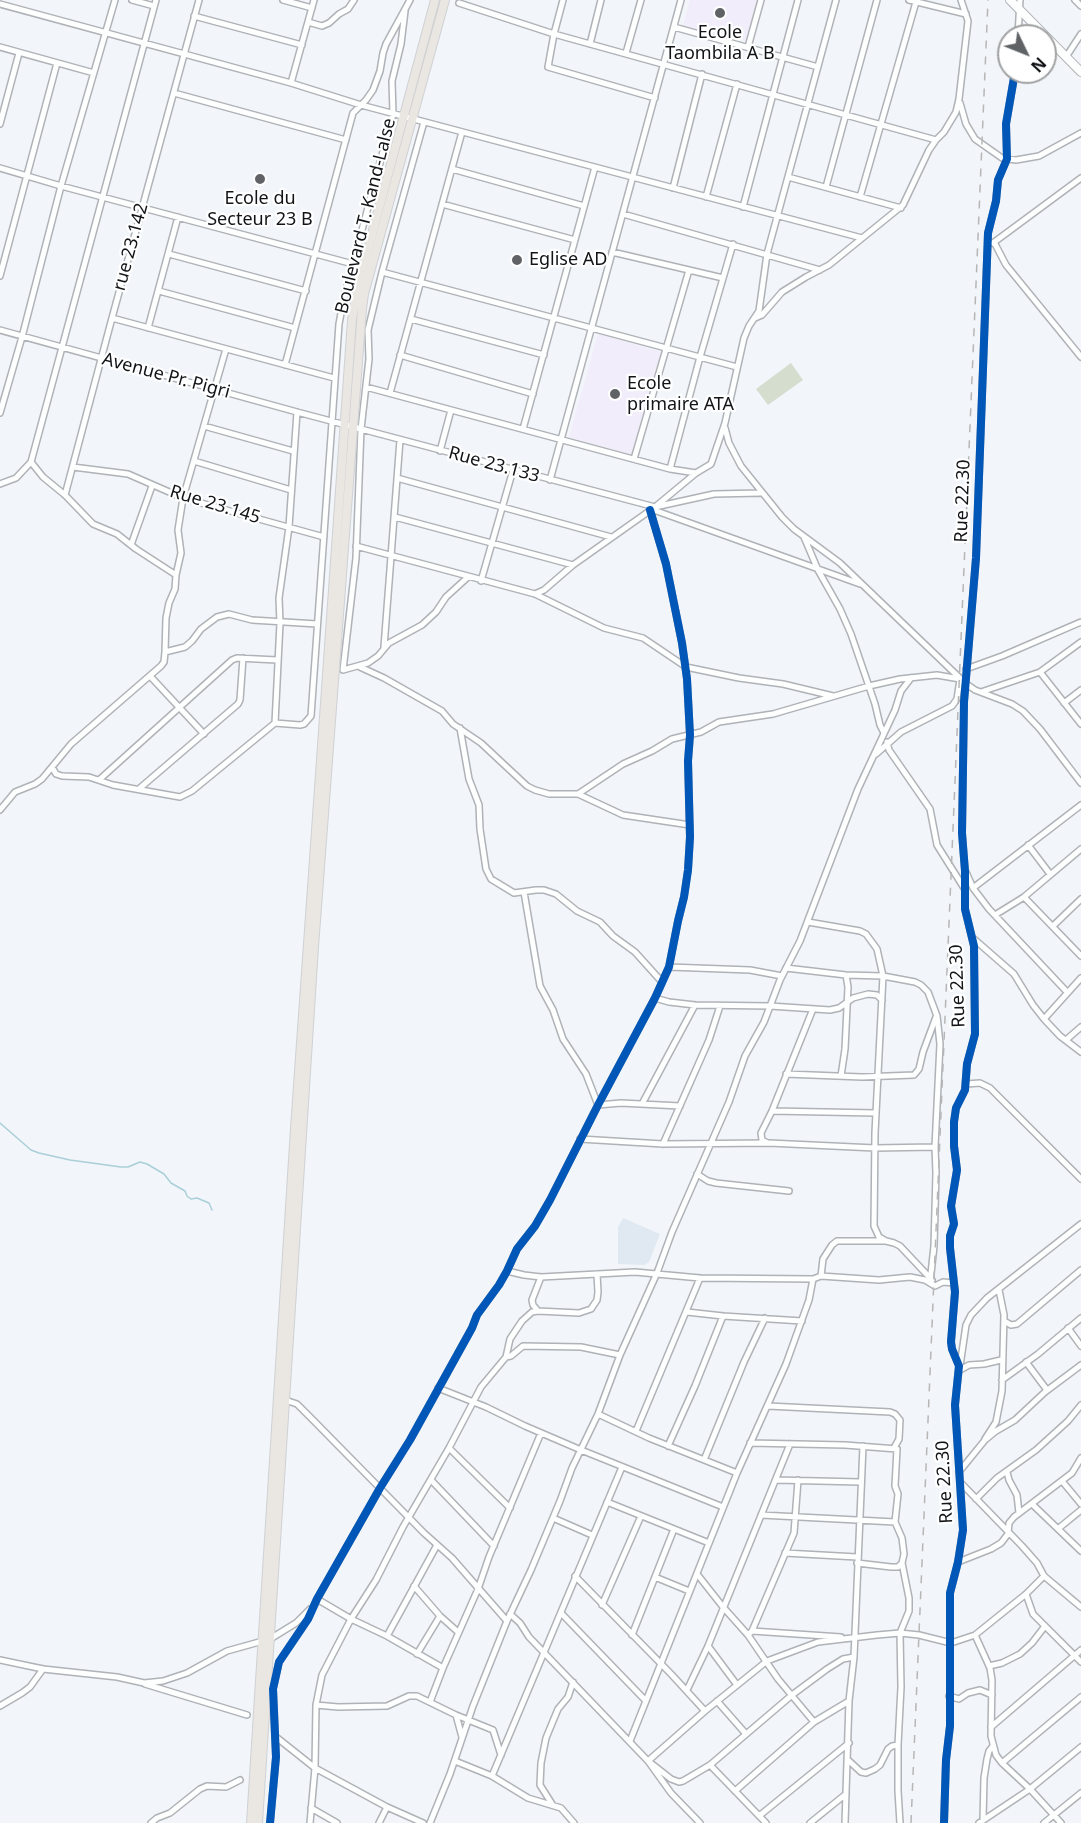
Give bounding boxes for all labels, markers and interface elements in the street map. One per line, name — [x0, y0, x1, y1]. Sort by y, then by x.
marker: Ecole Taombila A B — [713, 6, 727, 20]
place label: Ecole Taombila A B — [665, 22, 775, 64]
north arrow — [997, 24, 1057, 84]
text: N — [1026, 53, 1051, 77]
street label: Boulevard T. Kand-Lalse — [331, 116, 401, 316]
marker: Ecole du Secteur 23 B — [253, 172, 267, 186]
place label: Ecole du Secteur 23 B — [207, 188, 313, 230]
street label: rue 23.142 — [109, 201, 153, 293]
place label: Eglise AD — [529, 249, 607, 271]
marker: Eglise AD — [510, 253, 524, 267]
street label: Avenue Pr. Pigri — [100, 349, 232, 403]
place label: Ecole primaire ATA — [627, 373, 734, 416]
marker: Ecole primaire ATA — [608, 387, 622, 401]
street label: Rue 23.133 — [446, 442, 542, 488]
street label: Rue 22.30 — [951, 459, 975, 543]
street label: Rue 23.145 — [167, 481, 263, 529]
street label: Rue 22.30 — [946, 944, 970, 1028]
street label: Rue 22.30 — [932, 1440, 958, 1524]

